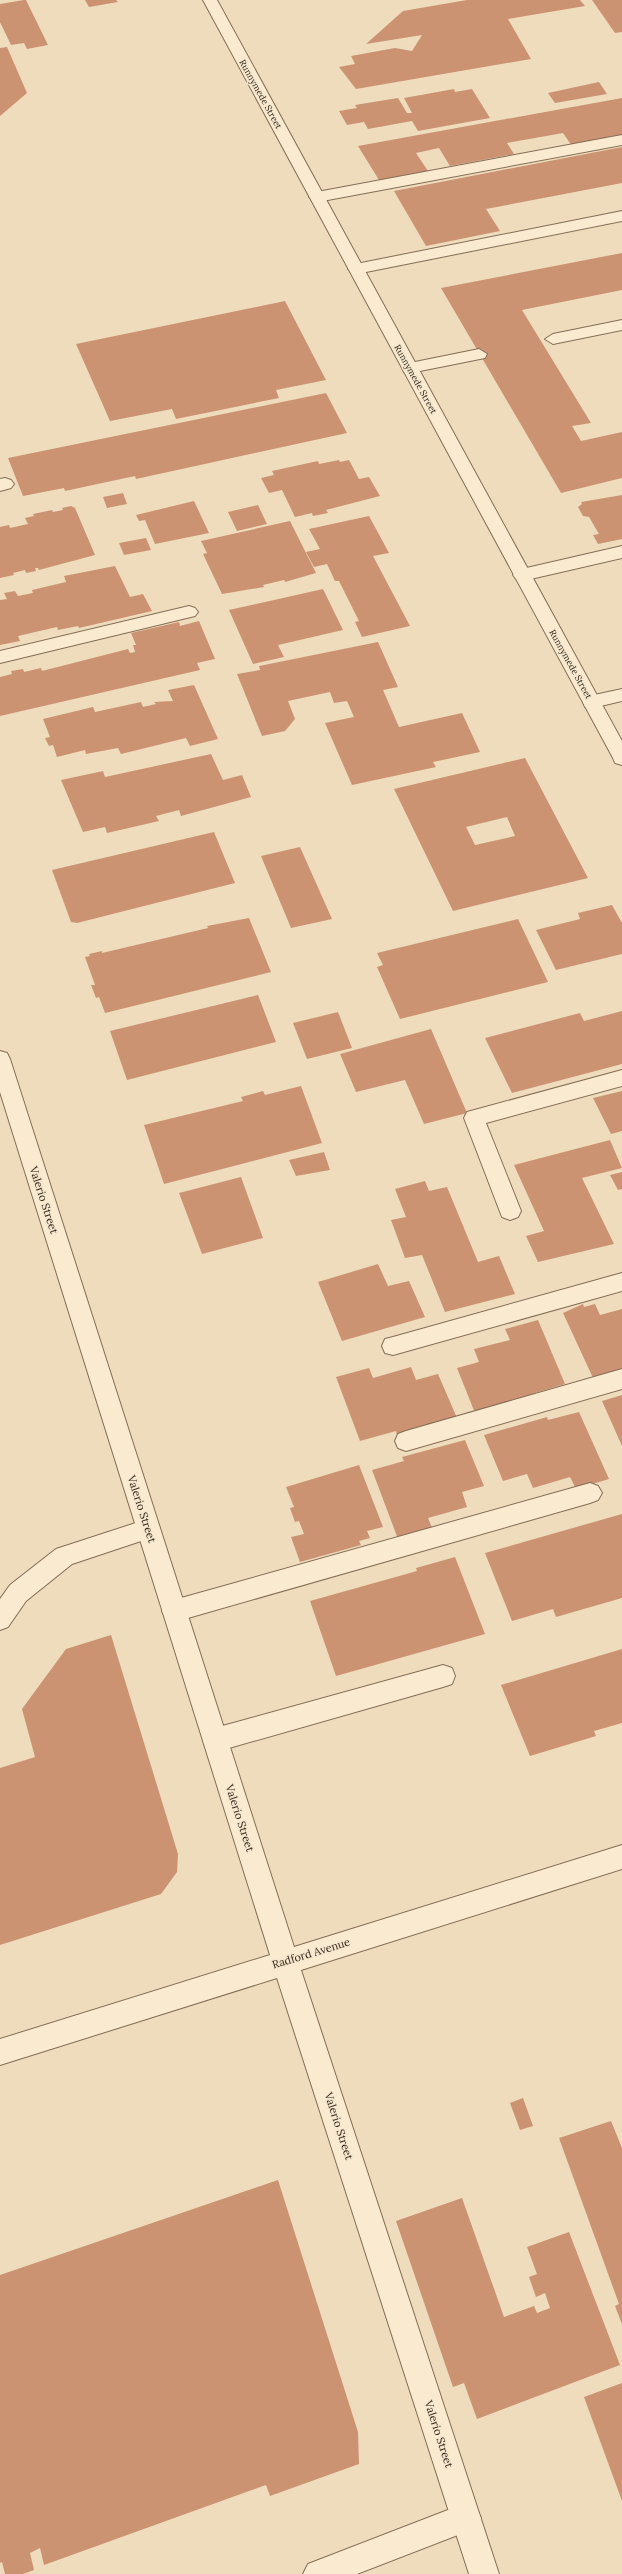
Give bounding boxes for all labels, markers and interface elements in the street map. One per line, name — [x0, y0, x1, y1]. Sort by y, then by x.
street label: Runnymede Street — [237, 57, 285, 131]
street label: Runnymede Street — [392, 342, 440, 416]
street label: Runnymede Street — [547, 627, 595, 701]
street label: Valerio Street — [26, 1164, 62, 1236]
street label: Valerio Street — [124, 1473, 160, 1545]
street label: Valerio Street — [222, 1782, 258, 1854]
street label: Radford Avenue — [270, 1934, 352, 1972]
street label: Valerio Street — [321, 2090, 357, 2162]
street label: Valerio Street — [421, 2398, 457, 2470]

